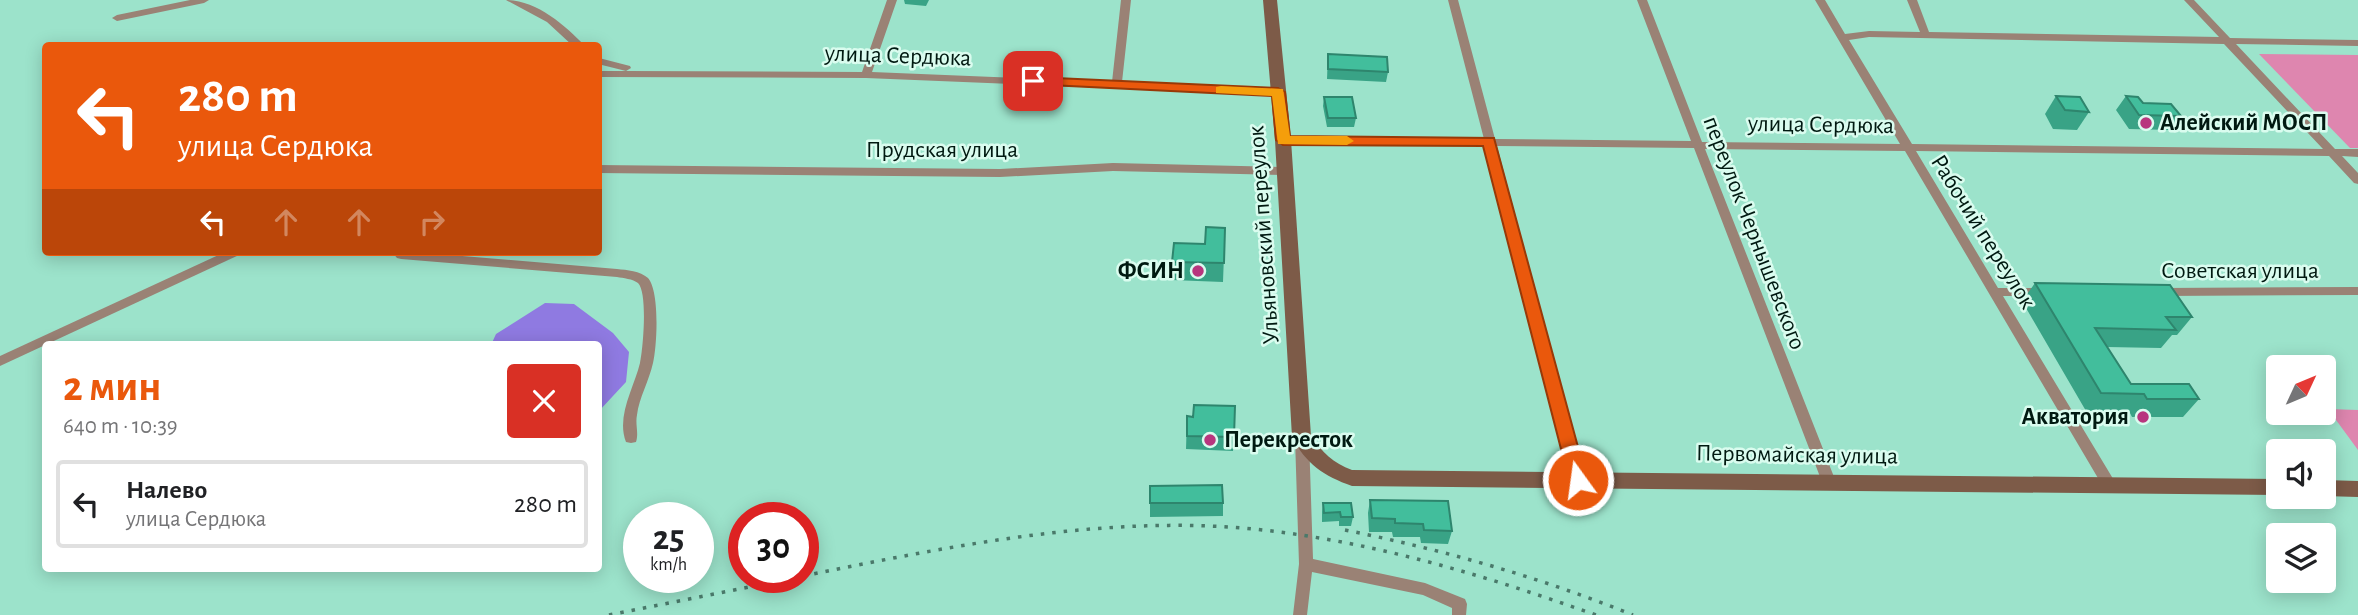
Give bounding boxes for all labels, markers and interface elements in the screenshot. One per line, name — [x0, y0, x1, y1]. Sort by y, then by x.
street label: улица Сердюка — [823, 41, 972, 71]
pin — [1003, 51, 1063, 111]
icon: arrive — [1014, 62, 1052, 100]
icon: left — [63, 70, 154, 161]
text: 280 m — [178, 72, 298, 121]
place label: Алейский МОСП — [2160, 111, 2327, 135]
street label: улица Сердюка — [1747, 112, 1894, 138]
street label: переулок Чернышевского — [1698, 113, 1810, 353]
marker: Алейский МОСП — [2138, 115, 2154, 131]
street label: Ульяновский переулок — [1244, 125, 1284, 345]
text: улица Сердюка — [178, 130, 373, 162]
street label: Прудская улица — [866, 138, 1018, 162]
street label: Рабочий переулок — [1926, 151, 2040, 313]
icon: left — [194, 203, 232, 241]
icon: ahead — [267, 203, 305, 241]
icon: ahead — [340, 203, 378, 241]
icon: right — [413, 203, 451, 241]
place label: ФСИН — [1118, 259, 1184, 283]
street label: Советская улица — [2161, 259, 2319, 283]
marker: ФСИН — [1190, 263, 1206, 279]
north arrow — [2266, 355, 2336, 425]
map controls — [2266, 355, 2336, 593]
button: close — [507, 364, 581, 438]
text: 2 мин — [63, 366, 161, 408]
place label: Акватория — [2022, 405, 2129, 429]
marker: Акватория — [2135, 409, 2151, 425]
text: 640 m · 10:39 — [63, 415, 178, 438]
place label: Перекресток — [1224, 428, 1353, 452]
marker: Перекресток — [1202, 432, 1218, 448]
button: sound — [2266, 439, 2336, 509]
street label: Первомайская улица — [1696, 441, 1898, 469]
position arrow — [1541, 443, 1615, 517]
text: Налево — [126, 477, 207, 503]
icon: left — [67, 485, 105, 523]
text: 280 m — [514, 491, 577, 517]
speed limit sign: 30 — [728, 502, 819, 593]
text: улица Сердюка — [126, 508, 266, 531]
text: 25 — [653, 521, 684, 556]
button: layers — [2266, 523, 2336, 593]
text: km/h — [650, 556, 687, 574]

